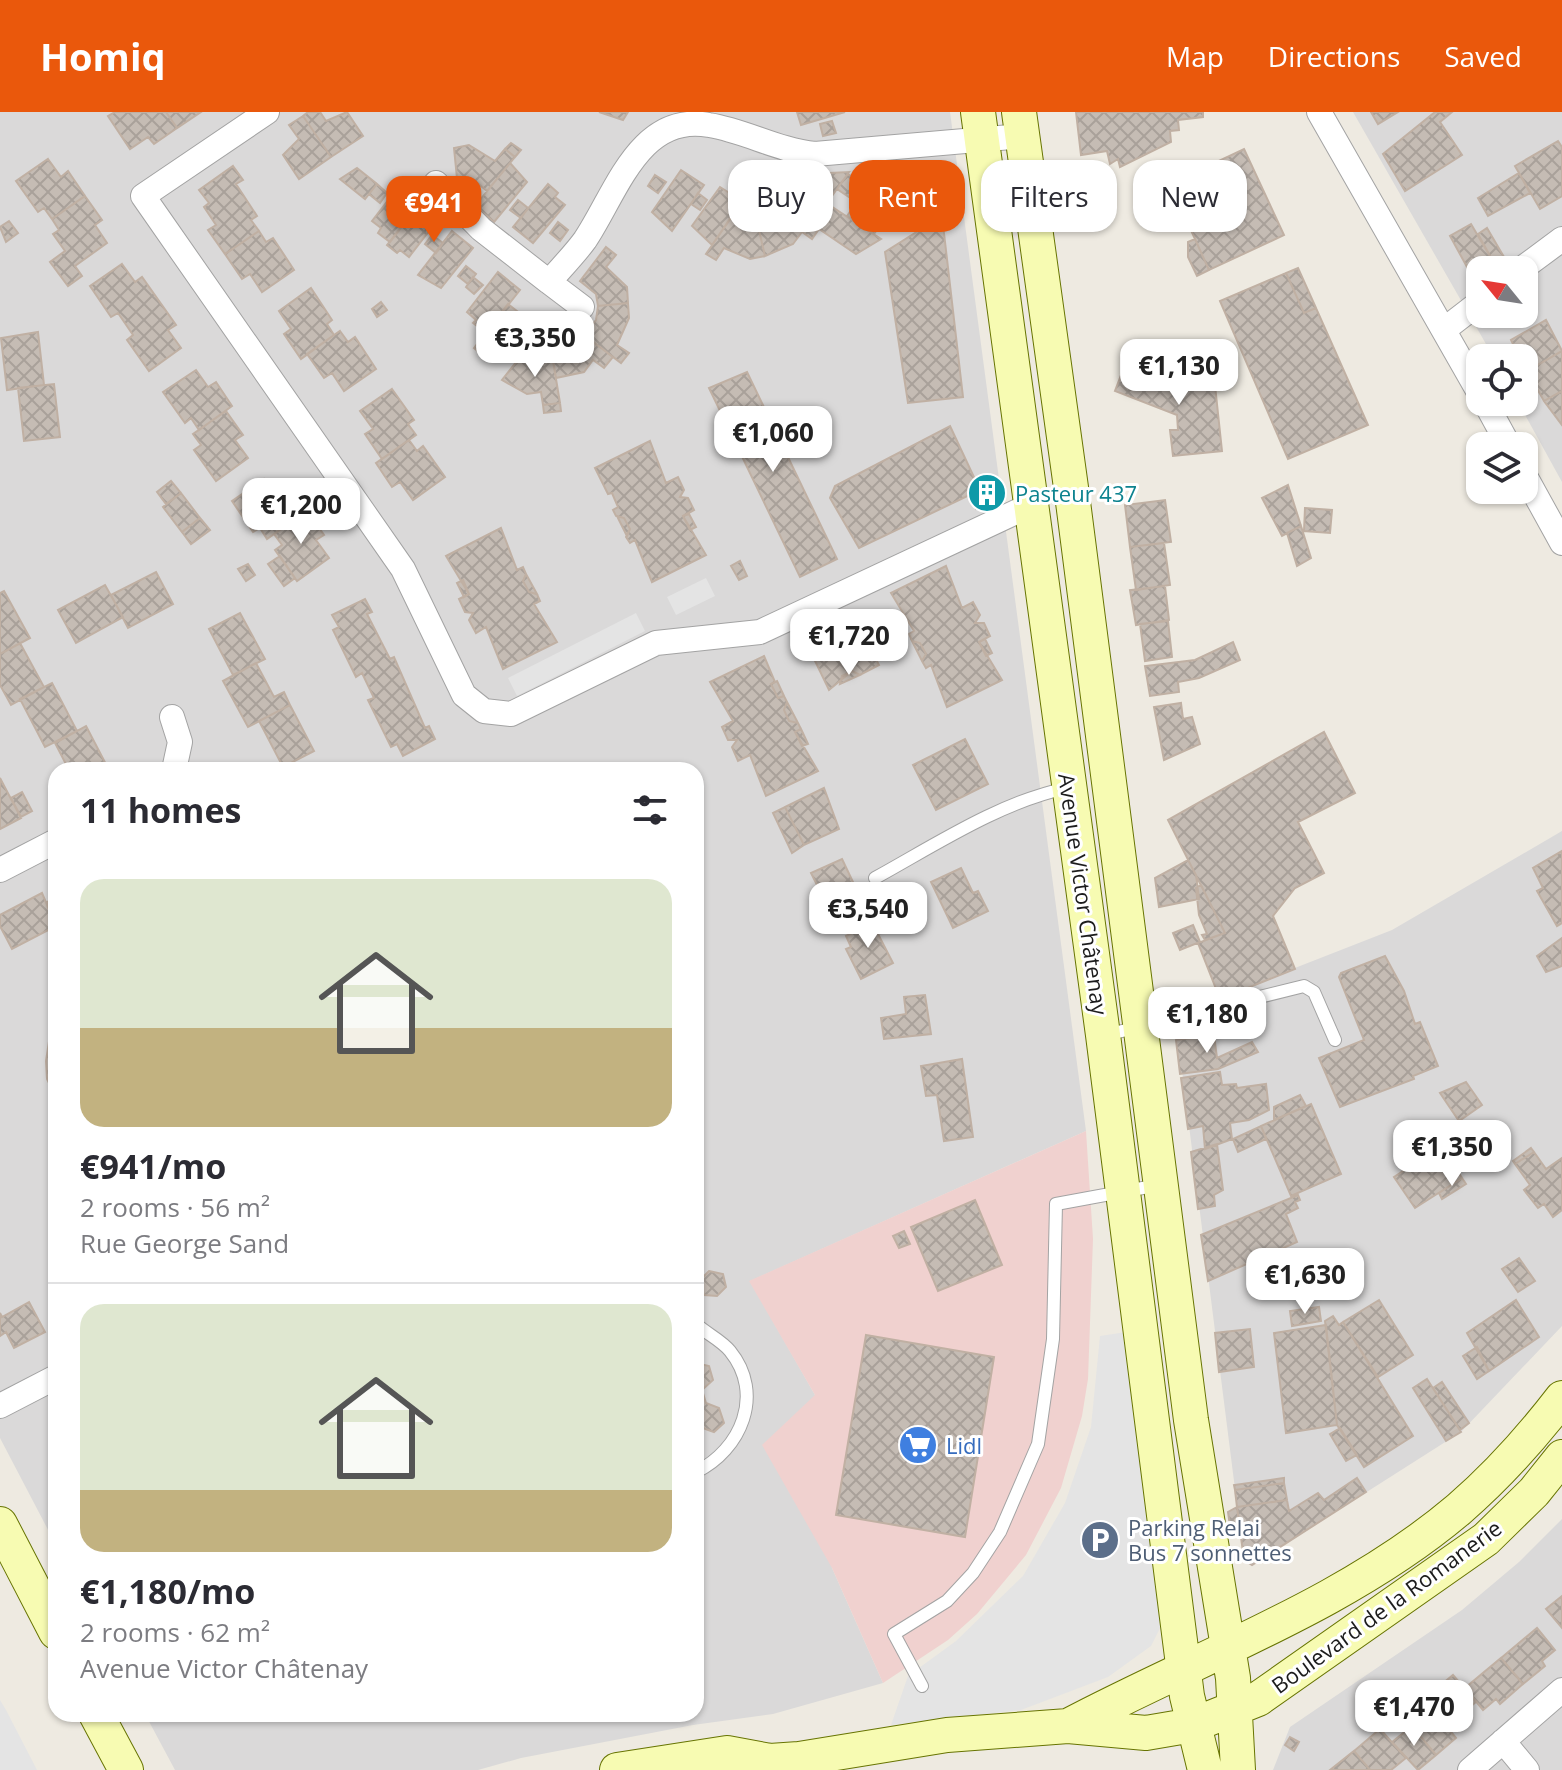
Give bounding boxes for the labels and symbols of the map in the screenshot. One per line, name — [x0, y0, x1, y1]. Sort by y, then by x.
pin: €941 — [387, 176, 481, 244]
north arrow — [1466, 256, 1538, 328]
pin: €3,350 — [470, 311, 600, 379]
pin: €1,130 — [1114, 339, 1244, 407]
pin: €1,060 — [708, 406, 838, 474]
building icon: Pasteur 437 — [966, 472, 1008, 514]
pin: €1,200 — [236, 478, 366, 546]
place label: Pasteur 437 — [1015, 478, 1137, 508]
pin: €1,720 — [784, 609, 914, 677]
street label: Avenue Victor Châtenay — [1052, 771, 1116, 1018]
pin: €3,540 — [803, 882, 933, 950]
pin: €1,180 — [1142, 987, 1272, 1055]
pin: €1,350 — [1387, 1120, 1517, 1188]
pin: €1,630 — [1240, 1248, 1370, 1316]
supermarket icon: Lidl — [897, 1424, 939, 1466]
place label: Lidl — [946, 1430, 982, 1460]
place label: Parking Relai Bus 7 sonnettes — [1128, 1512, 1292, 1567]
street label: Boulevard de la Romanerie — [1265, 1512, 1507, 1700]
parking icon: Parking Relai Bus 7 sonnettes — [1079, 1519, 1121, 1561]
pin: €1,470 — [1349, 1680, 1479, 1748]

